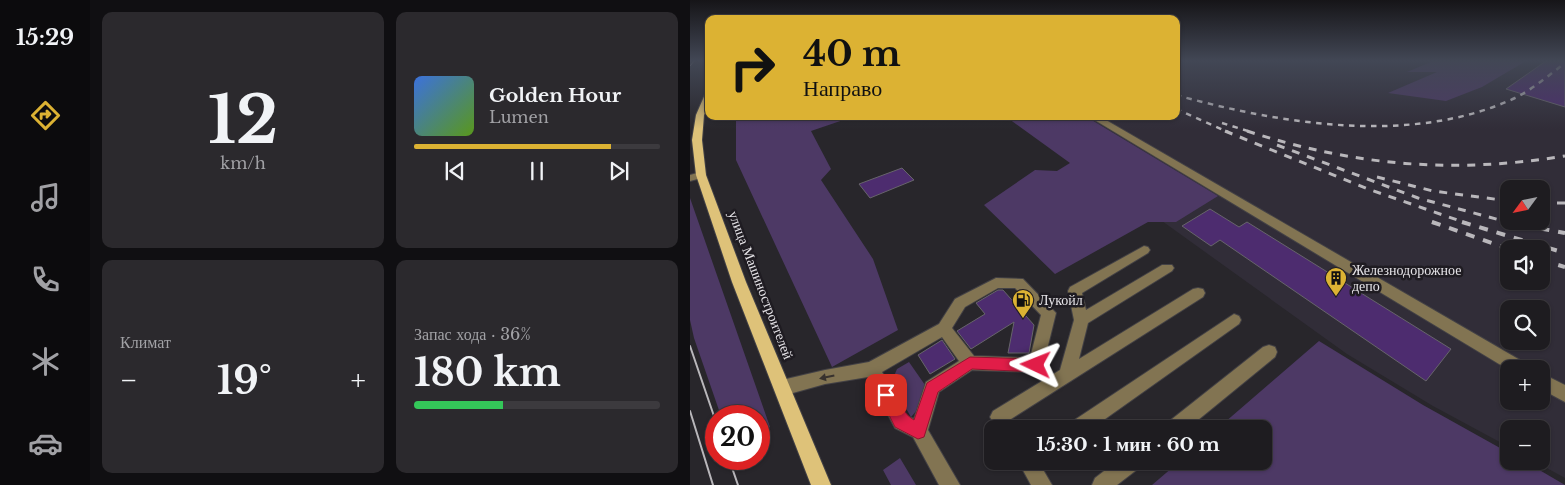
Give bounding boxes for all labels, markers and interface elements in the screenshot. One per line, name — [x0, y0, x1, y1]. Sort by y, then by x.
text: 15:29 — [16, 24, 74, 51]
text: 40 m — [803, 32, 901, 75]
icon: right — [720, 35, 785, 100]
text: Направо — [803, 75, 882, 102]
text: 12 — [208, 80, 278, 161]
text: Golden Hour — [489, 84, 621, 107]
icon: directions — [28, 98, 63, 133]
text: Lumen — [489, 107, 549, 127]
text: km/h — [220, 153, 266, 173]
icon: previous — [441, 157, 469, 185]
icon: pause — [523, 157, 551, 185]
icon: next — [605, 157, 633, 185]
icon: music — [28, 180, 63, 215]
north arrow — [1500, 180, 1550, 230]
map controls — [1500, 180, 1550, 470]
street label: улица Машиностроителей — [724, 208, 798, 362]
button: sound — [1500, 240, 1550, 290]
place label: Железнодорожное депо — [1352, 261, 1461, 295]
icon: phone — [28, 262, 63, 297]
building icon: Железнодорожное депо — [1324, 266, 1348, 297]
fuel station icon: Лукойл — [1011, 288, 1035, 319]
place label: Лукойл — [1039, 291, 1083, 309]
button: search — [1500, 300, 1550, 350]
text: Запас хода · 36% — [414, 324, 531, 344]
text: Климат — [120, 332, 171, 352]
position arrow — [1009, 338, 1061, 390]
icon: climate — [28, 344, 63, 379]
text: 180 km — [414, 349, 561, 396]
text: 19° — [217, 357, 272, 404]
button: + — [1500, 360, 1550, 410]
text: − — [120, 363, 138, 398]
text: + — [351, 363, 366, 398]
one-way arrow — [819, 373, 834, 381]
pin — [865, 374, 907, 416]
icon: arrive — [872, 381, 900, 409]
speed limit sign: 20 — [705, 405, 770, 470]
button: − — [1500, 420, 1550, 470]
icon: car — [28, 426, 63, 461]
text: 15:30 · 1 мин · 60 m — [1036, 433, 1220, 456]

